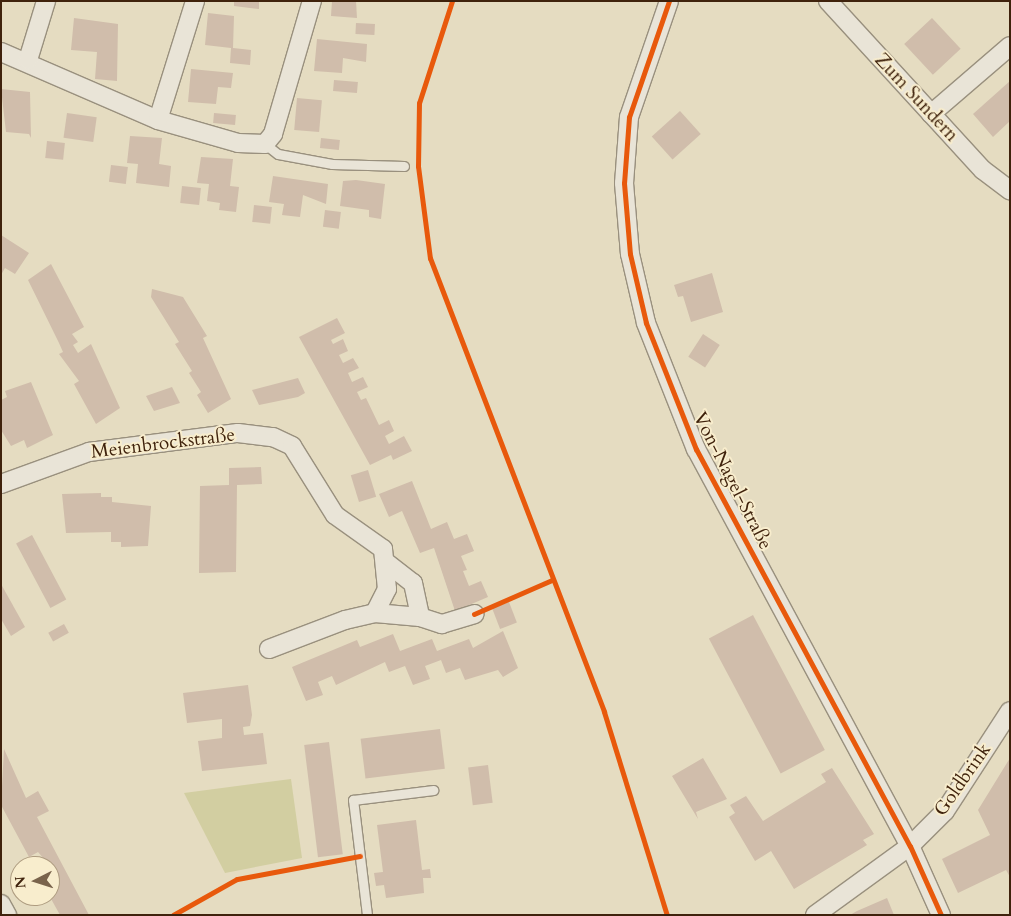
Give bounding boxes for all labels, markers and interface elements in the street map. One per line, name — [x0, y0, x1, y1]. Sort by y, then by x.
street label: Zum Sundern — [869, 49, 963, 147]
street label: Von-Nagel-Straße — [688, 409, 776, 553]
street label: Meienbrockstraße — [90, 424, 236, 464]
street label: Goldbrink — [930, 739, 996, 821]
north arrow — [10, 856, 60, 906]
text: N — [11, 875, 31, 889]

